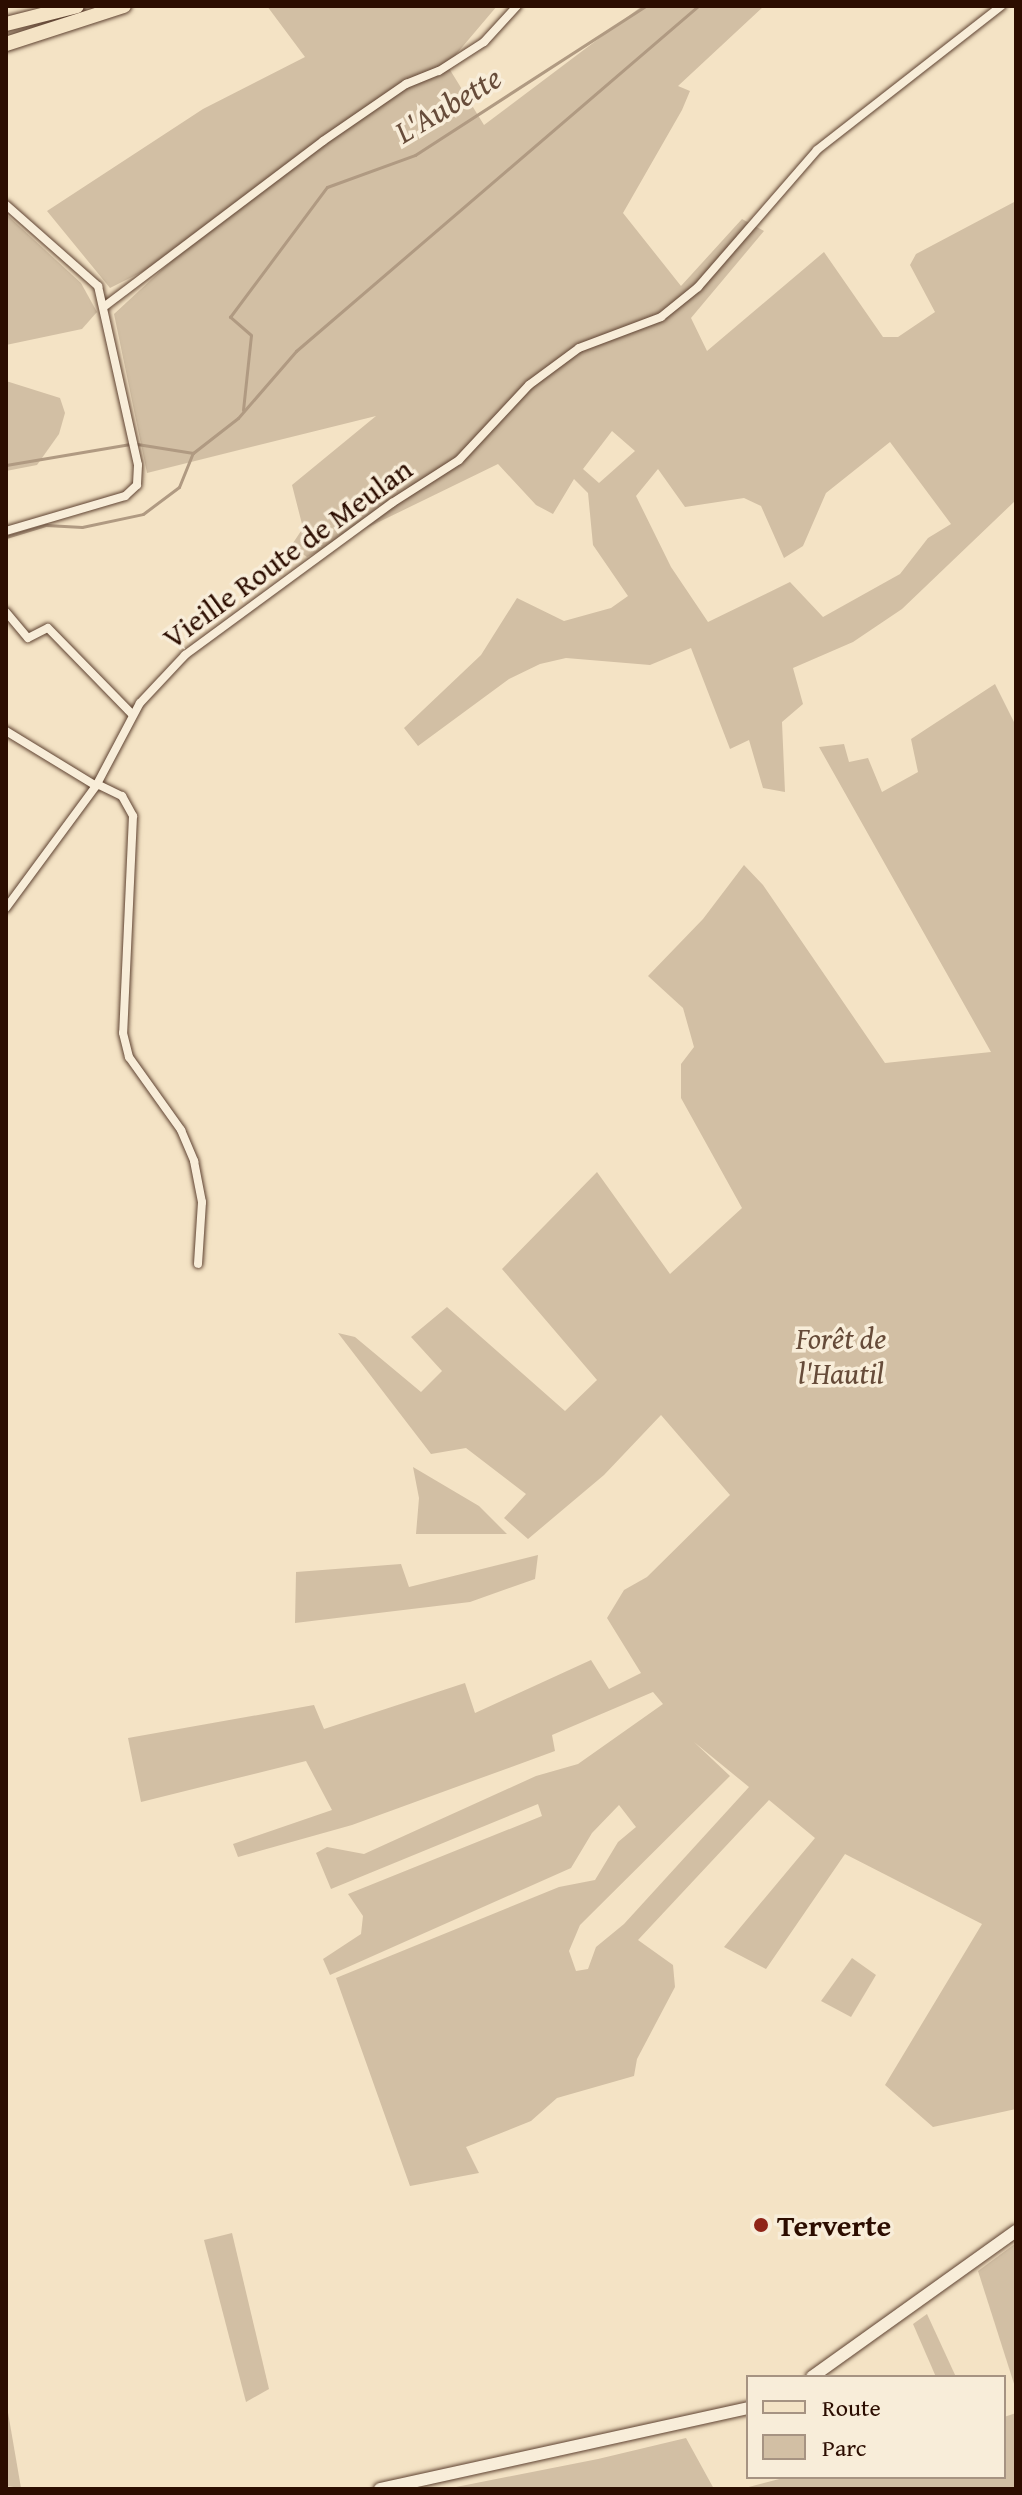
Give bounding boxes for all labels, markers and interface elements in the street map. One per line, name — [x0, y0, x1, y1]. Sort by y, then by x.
water label: L'Aubette — [388, 58, 508, 152]
street label: Vieille Route de Meulan — [155, 450, 419, 656]
park label: Forêt de l'Hautil — [796, 1320, 886, 1390]
place label: Terverte — [777, 2207, 891, 2243]
marker: Terverte — [752, 2216, 770, 2234]
legend — [746, 2375, 1006, 2479]
text: Route — [822, 2390, 881, 2425]
text: Parc — [822, 2430, 866, 2465]

